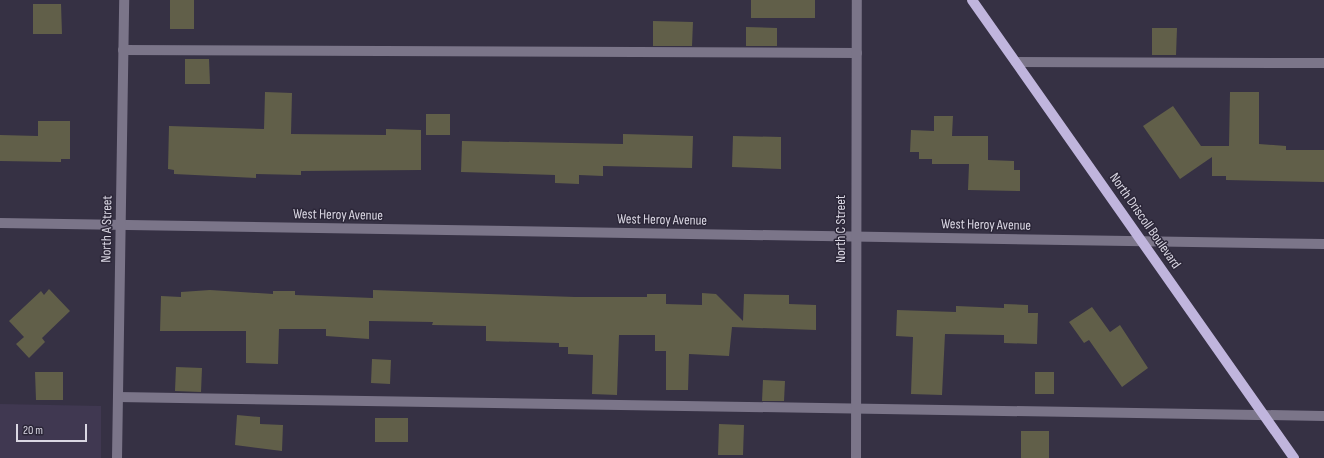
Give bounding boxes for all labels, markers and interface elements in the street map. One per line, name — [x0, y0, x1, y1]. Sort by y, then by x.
street label: North Driscoll Boulevard — [1106, 170, 1184, 272]
street label: North A Street — [98, 195, 116, 263]
street label: North C Street — [833, 195, 849, 263]
street label: West Heroy Avenue — [293, 206, 383, 224]
street label: West Heroy Avenue — [617, 211, 707, 229]
street label: West Heroy Avenue — [941, 216, 1031, 234]
scale bar — [18, 416, 89, 442]
text: 20 m — [23, 423, 43, 438]

